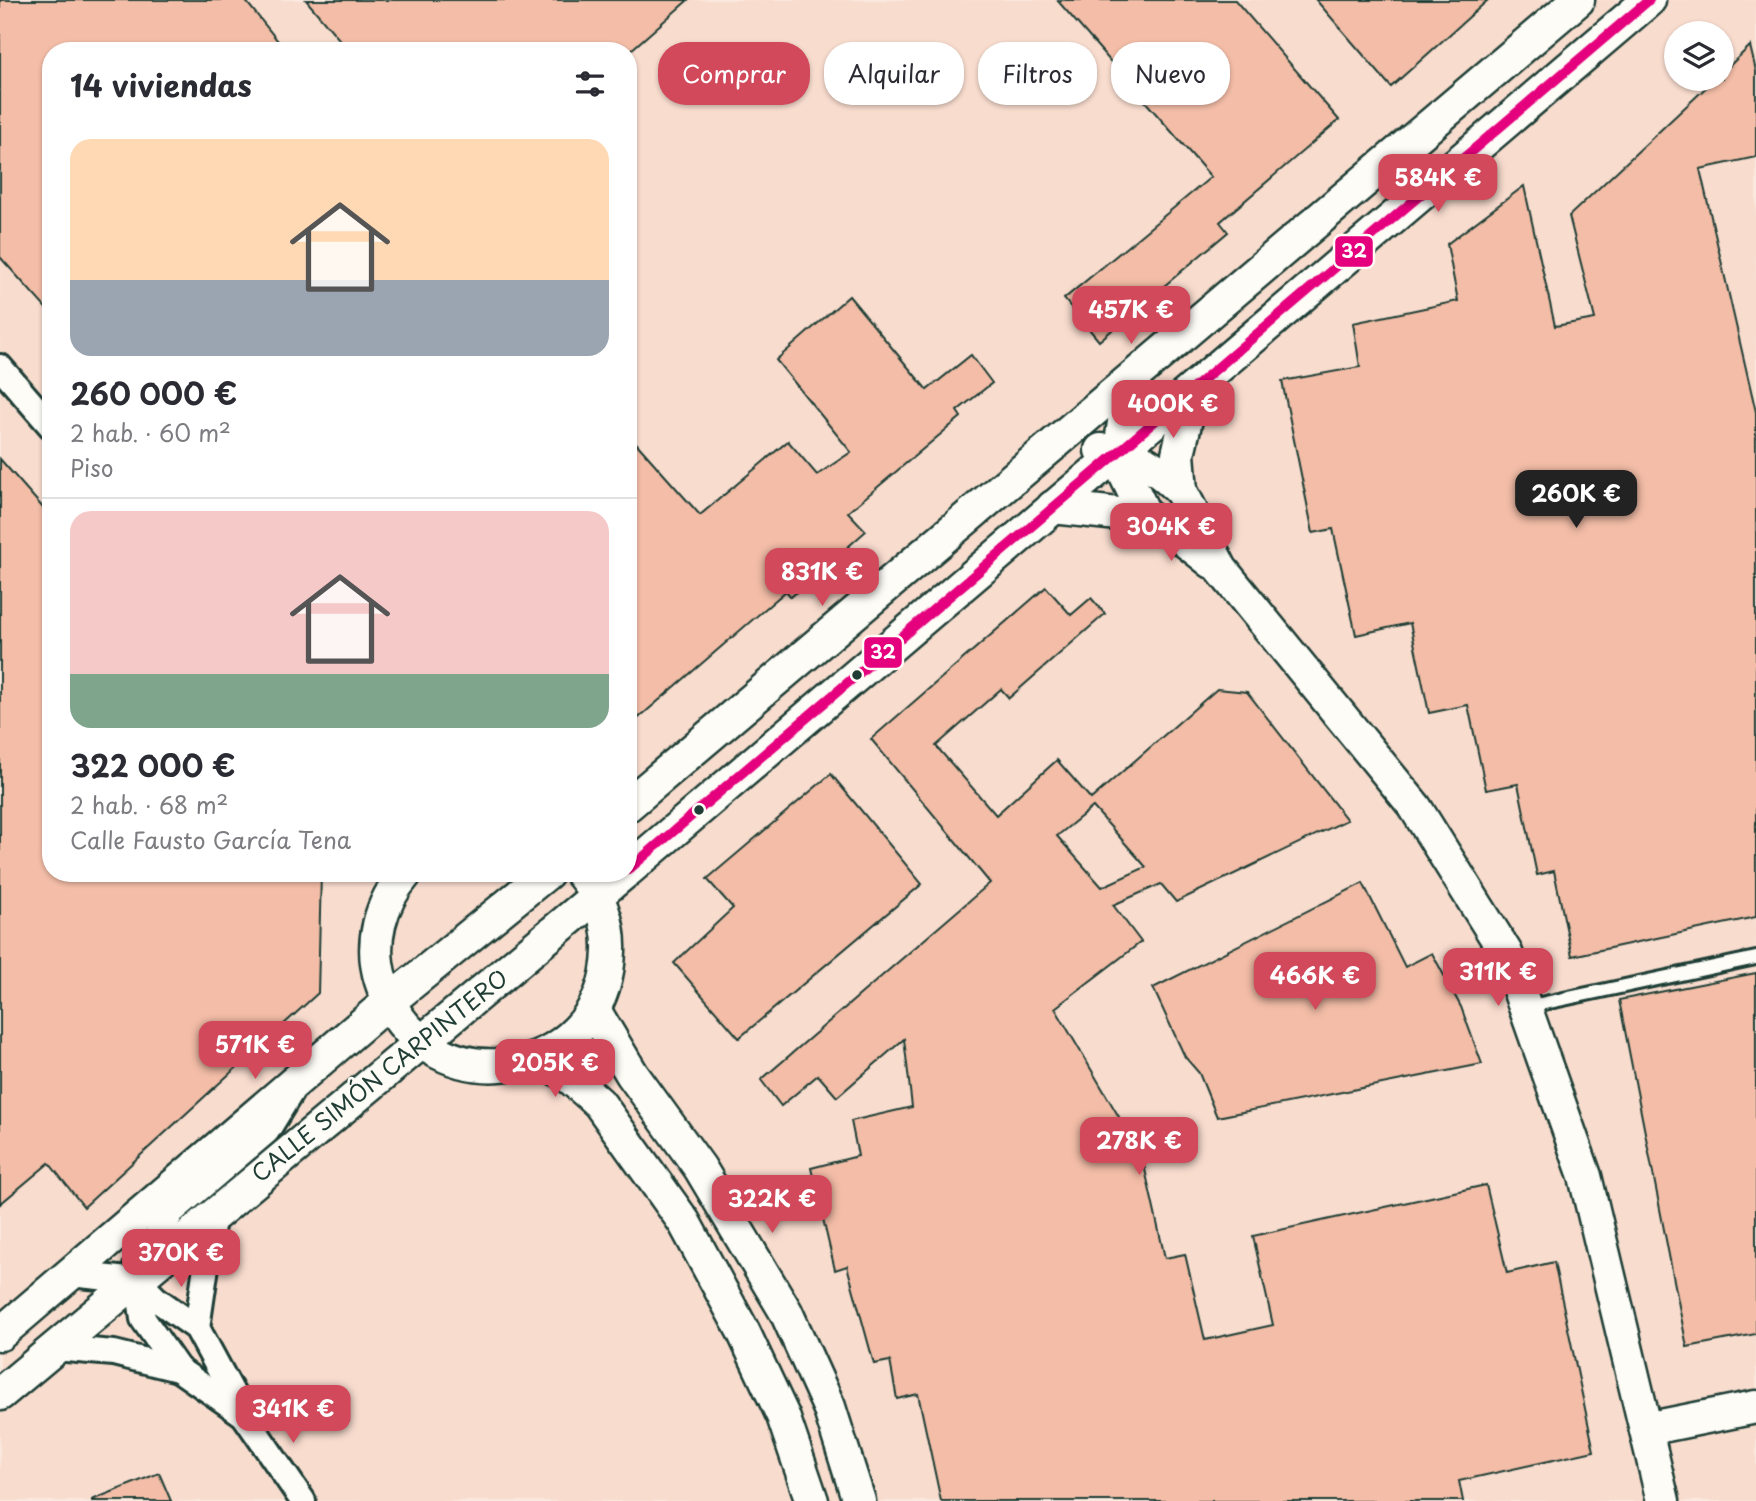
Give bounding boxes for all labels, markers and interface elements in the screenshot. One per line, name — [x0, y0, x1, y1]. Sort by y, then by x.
map controls — [1664, 21, 1734, 91]
button: layers — [1664, 21, 1734, 91]
chip: Comprar — [658, 42, 810, 105]
chip: Alquilar — [824, 42, 964, 105]
chip: Filtros — [978, 42, 1097, 105]
chip: Nuevo — [1111, 42, 1230, 105]
text: 14 viviendas — [70, 62, 252, 107]
icon: filters — [571, 65, 609, 103]
pin: 584K € — [1381, 154, 1495, 214]
text: 584K € — [1394, 159, 1482, 194]
icon: home — [277, 184, 403, 310]
line badge: 32 — [1334, 235, 1374, 268]
text: 32 — [1341, 236, 1367, 264]
pin: 457K € — [1074, 286, 1188, 346]
text: 457K € — [1088, 291, 1174, 326]
text: 260 000 € — [70, 370, 237, 415]
pin: 400K € — [1116, 380, 1230, 440]
text: 400K € — [1128, 385, 1218, 420]
text: 2 hab. · 60 m² — [70, 415, 231, 450]
text: Piso — [70, 450, 114, 485]
pin: 260K € — [1519, 470, 1633, 530]
text: 260K € — [1531, 475, 1621, 510]
pin: 304K € — [1114, 504, 1228, 563]
text: 304K € — [1126, 508, 1216, 543]
pin: 831K € — [765, 548, 879, 608]
text: 831K € — [781, 553, 863, 588]
icon: home — [277, 556, 403, 682]
line badge: 32 — [863, 636, 903, 669]
text: 32 — [870, 637, 896, 665]
unlabelled marker — [850, 668, 864, 682]
text: 322 000 € — [70, 742, 236, 787]
text: 2 hab. · 68 m² — [70, 787, 228, 822]
unlabelled marker — [692, 803, 706, 817]
text: Calle Fausto García Tena — [70, 822, 351, 857]
pin: 311K € — [1441, 948, 1555, 1008]
pin: 466K € — [1258, 953, 1372, 1012]
text: 311K € — [1459, 953, 1537, 988]
text: 466K € — [1270, 957, 1360, 992]
street label: CALLE SIMÓN CARPINTERO — [243, 960, 515, 1190]
pin: 571K € — [198, 1021, 312, 1081]
text: 571K € — [215, 1026, 295, 1061]
pin: 205K € — [498, 1040, 612, 1099]
text: 205K € — [511, 1044, 599, 1079]
pin: 278K € — [1082, 1118, 1196, 1177]
text: 278K € — [1096, 1122, 1182, 1157]
pin: 322K € — [715, 1176, 829, 1235]
text: 322K € — [728, 1180, 816, 1215]
pin: 370K € — [124, 1230, 238, 1289]
text: 370K € — [138, 1234, 224, 1269]
pin: 341K € — [236, 1386, 350, 1445]
text: 341K € — [252, 1390, 334, 1425]

